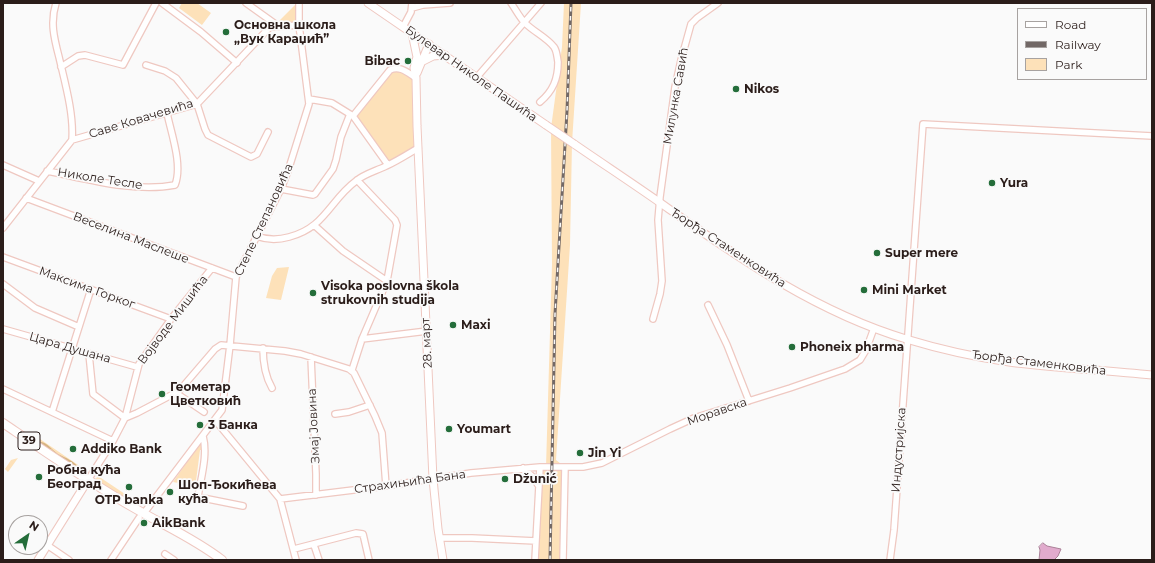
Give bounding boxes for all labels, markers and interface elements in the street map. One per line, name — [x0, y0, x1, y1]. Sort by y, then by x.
legend — [1017, 8, 1147, 80]
text: Road — [1055, 17, 1086, 32]
place label: Основна школа „Вук Караџић” — [234, 18, 336, 46]
street label: Булевар Николе Пашића — [402, 23, 540, 125]
marker: Основна школа „Вук Караџић” — [221, 27, 231, 37]
text: Railway — [1055, 37, 1101, 52]
street label: Милунка Савић — [660, 46, 692, 146]
place label: Bibac — [364, 54, 400, 68]
marker: Bibac — [403, 56, 413, 66]
text: Park — [1055, 57, 1082, 72]
place label: Nikos — [744, 82, 779, 96]
marker: Nikos — [731, 84, 741, 94]
street label: Саве Ковачевића — [87, 96, 195, 142]
street label: Степе Степановића — [232, 161, 296, 279]
street label: Николе Тесле — [56, 165, 144, 193]
place label: Yura — [1000, 176, 1028, 190]
marker: Yura — [987, 178, 997, 188]
street label: Ђорђа Стаменковића — [667, 205, 789, 291]
street label: Веселина Маслеше — [71, 209, 191, 267]
place label: Super mere — [885, 246, 958, 260]
marker: Super mere — [872, 248, 882, 258]
street label: Максима Горког — [37, 264, 137, 312]
street label: Војводе Мишића — [135, 273, 211, 367]
place label: Visoka poslovna škola strukovnih studija — [321, 279, 459, 307]
place label: Mini Market — [872, 283, 947, 297]
marker: Mini Market — [859, 285, 869, 295]
marker: Visoka poslovna škola strukovnih studija — [308, 288, 318, 298]
street label: 28. март — [418, 317, 436, 369]
place label: Maxi — [461, 318, 491, 332]
marker: Maxi — [448, 320, 458, 330]
street label: Цара Душана — [27, 329, 113, 367]
place label: Phoneix pharma — [800, 340, 904, 354]
marker: Phoneix pharma — [787, 342, 797, 352]
street label: Ђорђа Стаменковића — [971, 348, 1107, 378]
place label: Геометар Цветковић — [170, 380, 241, 408]
street label: Змај Јовина — [305, 388, 323, 464]
marker: Геометар Цветковић — [157, 389, 167, 399]
street label: Моравска — [685, 395, 749, 429]
street label: Индустријска — [889, 407, 909, 493]
place label: 3 Банка — [208, 418, 258, 432]
marker: 3 Банка — [195, 420, 205, 430]
place label: Youmart — [457, 422, 511, 436]
marker: Youmart — [444, 424, 454, 434]
road number: 39 — [18, 432, 40, 450]
place label: Addiko Bank — [81, 442, 162, 456]
marker: Addiko Bank — [68, 444, 78, 454]
place label: Jin Yi — [588, 446, 621, 460]
marker: Jin Yi — [575, 448, 585, 458]
place label: Робна кућа Београд — [47, 463, 121, 491]
street label: Страхињића Бана — [353, 467, 467, 497]
marker: Робна кућа Београд — [34, 472, 44, 482]
place label: Džunić — [513, 472, 557, 486]
marker: Džunić — [500, 474, 510, 484]
place label: Шоп-Ђокићева кућа — [178, 478, 276, 506]
marker: OTP banka — [124, 482, 134, 492]
marker: Шоп-Ђокићева кућа — [165, 487, 175, 497]
place label: OTP banka — [95, 493, 163, 507]
north arrow — [8, 515, 48, 555]
place label: AikBank — [152, 516, 205, 530]
text: N — [27, 518, 42, 534]
marker: AikBank — [139, 518, 149, 528]

